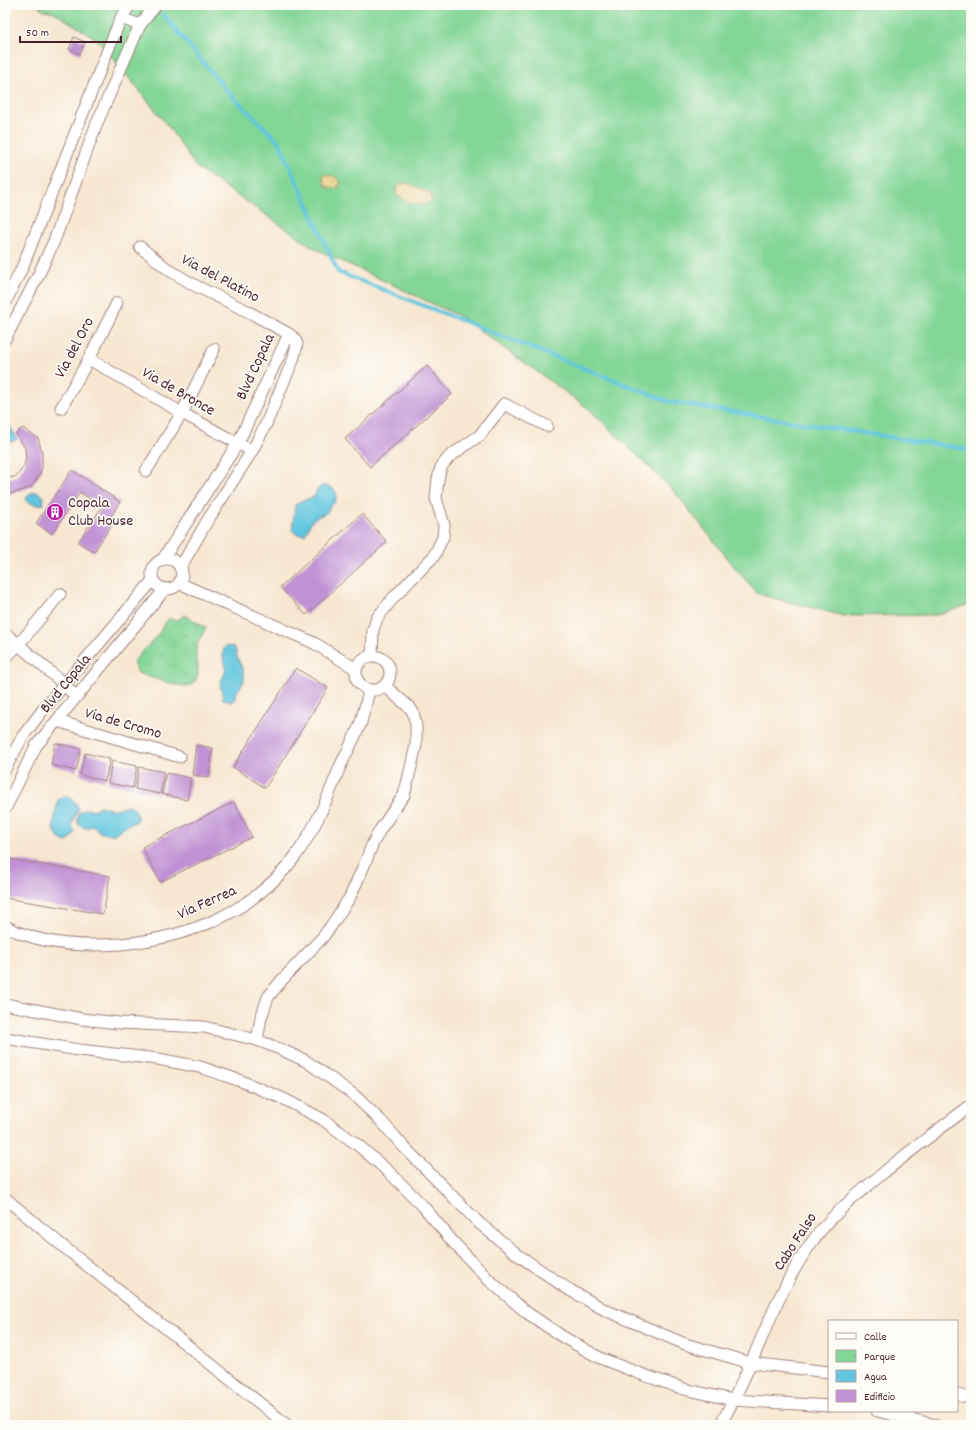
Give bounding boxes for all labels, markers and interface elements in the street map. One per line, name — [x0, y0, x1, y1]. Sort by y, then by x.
scale bar — [20, 18, 121, 44]
text: 50 m — [26, 25, 49, 42]
street label: Via del Platino — [177, 249, 263, 309]
street label: Via del Oro — [49, 313, 101, 383]
street label: Blvd Copala — [231, 330, 282, 404]
street label: Via de Bronce — [137, 362, 219, 422]
place label: Copala Club House — [68, 492, 133, 533]
building icon: Copala Club House — [45, 502, 65, 522]
street label: Blvd Copala — [35, 649, 97, 719]
street label: Via de Cromo — [82, 702, 164, 746]
street label: Via Ferrea — [174, 880, 241, 926]
street label: Cabo Falso — [769, 1208, 823, 1276]
legend — [828, 1320, 958, 1412]
text: Calle — [864, 1329, 887, 1346]
text: Parque — [864, 1349, 895, 1366]
text: Agua — [864, 1369, 887, 1386]
text: Edificio — [864, 1389, 895, 1406]

